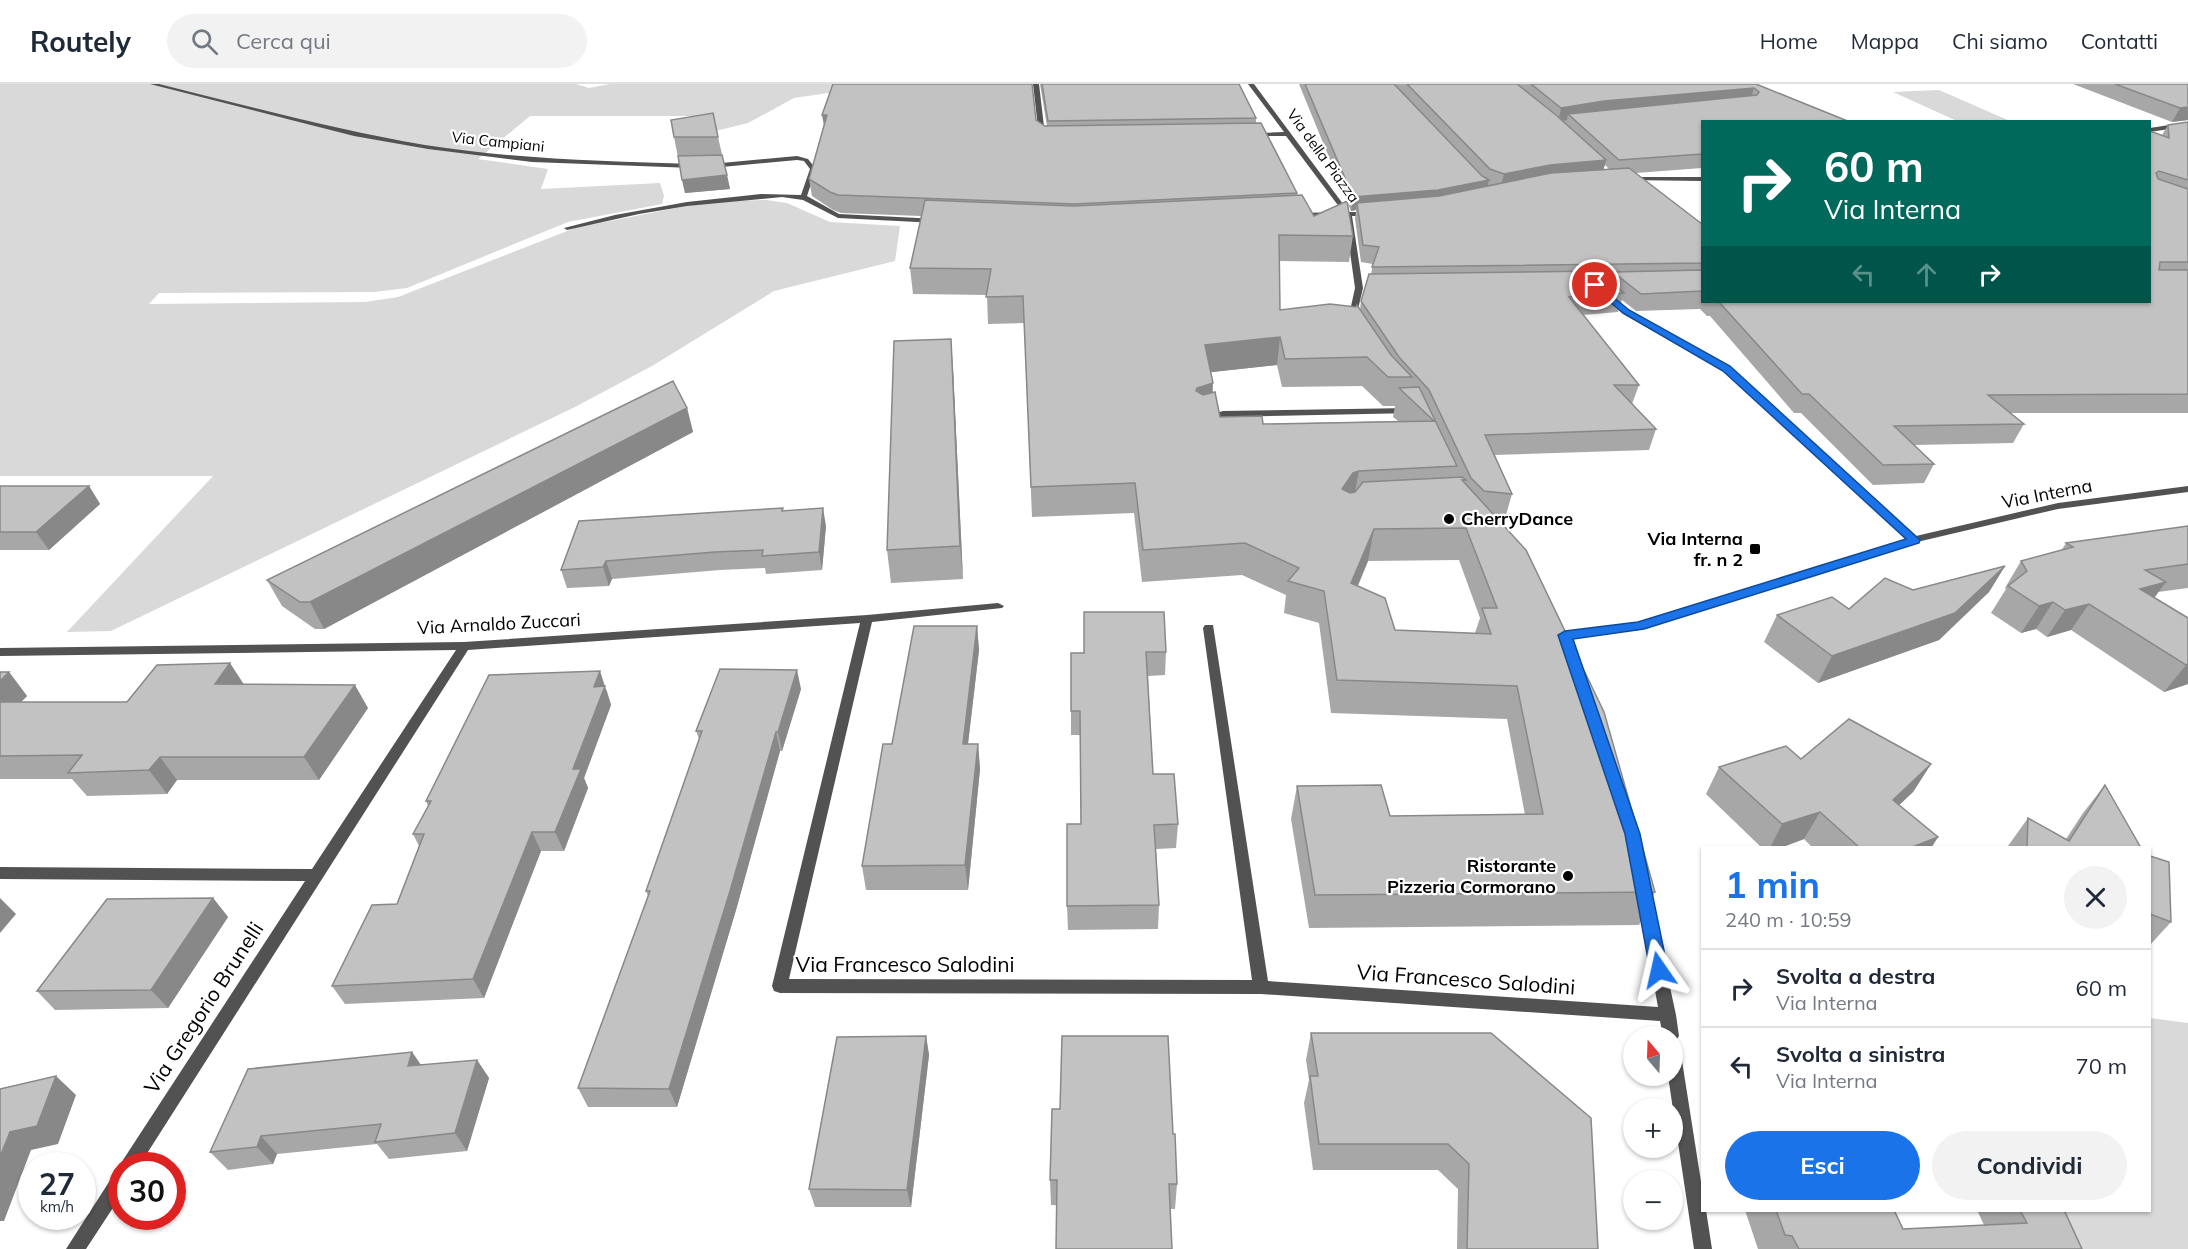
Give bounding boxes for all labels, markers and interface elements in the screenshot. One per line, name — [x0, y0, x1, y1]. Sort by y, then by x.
search box — [167, 14, 587, 68]
text: Routely — [30, 24, 131, 59]
icon: search — [188, 25, 221, 58]
text: Cerca qui — [236, 27, 331, 55]
text: Home — [1760, 28, 1818, 54]
text: Mappa — [1851, 28, 1919, 54]
text: Chi siamo — [1952, 28, 2048, 54]
text: Contatti — [2081, 28, 2158, 54]
street label: Via della Piazza — [1283, 105, 1364, 206]
street label: Via Campiani — [451, 127, 545, 156]
text: 60 m — [1824, 140, 1924, 193]
icon: right — [1725, 144, 1803, 222]
text: Via Interna — [1824, 192, 1961, 226]
icon: left — [1847, 258, 1880, 291]
icon: ahead — [1910, 258, 1943, 291]
icon: right — [1973, 258, 2006, 291]
pin — [1569, 259, 1620, 310]
icon: arrive — [1578, 268, 1611, 301]
street label: Via Interna — [2000, 473, 2094, 514]
place label: CherryDance — [1461, 507, 1573, 530]
marker: CherryDance — [1442, 512, 1456, 526]
place label: Via Interna fr. n 2 — [1647, 527, 1743, 571]
marker: Via Interna fr. n 2 — [1748, 542, 1762, 556]
street label: Via Arnaldo Zuccari — [417, 608, 581, 639]
place label: Ristorante Pizzeria Cormorano — [1387, 854, 1556, 898]
text: 1 min — [1725, 862, 1820, 907]
button: close — [2064, 866, 2127, 929]
marker: Ristorante Pizzeria Cormorano — [1561, 869, 1575, 883]
text: 240 m · 10:59 — [1725, 907, 1851, 932]
street label: Via Gregorio Brunelli — [138, 917, 268, 1098]
position arrow — [1627, 938, 1691, 1002]
street label: Via Francesco Salodini — [795, 951, 1015, 977]
street label: Via Francesco Salodini — [1356, 958, 1576, 1000]
text: Svolta a destra — [1776, 962, 1935, 990]
icon: right — [1725, 972, 1758, 1005]
text: 60 m — [2076, 974, 2127, 1002]
text: Via Interna — [1776, 990, 1878, 1015]
north arrow — [1623, 1026, 1683, 1086]
map controls — [1623, 1026, 1683, 1230]
text: Svolta a sinistra — [1776, 1040, 1945, 1068]
icon: left — [1725, 1050, 1758, 1083]
text: 70 m — [2076, 1052, 2127, 1080]
text: Via Interna — [1776, 1068, 1878, 1093]
button: + — [1623, 1098, 1683, 1158]
button: Esci — [1725, 1131, 1920, 1200]
button: Condividi — [1932, 1131, 2127, 1200]
speed limit sign: 30 — [108, 1152, 186, 1230]
text: 27 — [39, 1165, 75, 1203]
button: − — [1623, 1170, 1683, 1230]
text: km/h — [40, 1197, 74, 1216]

